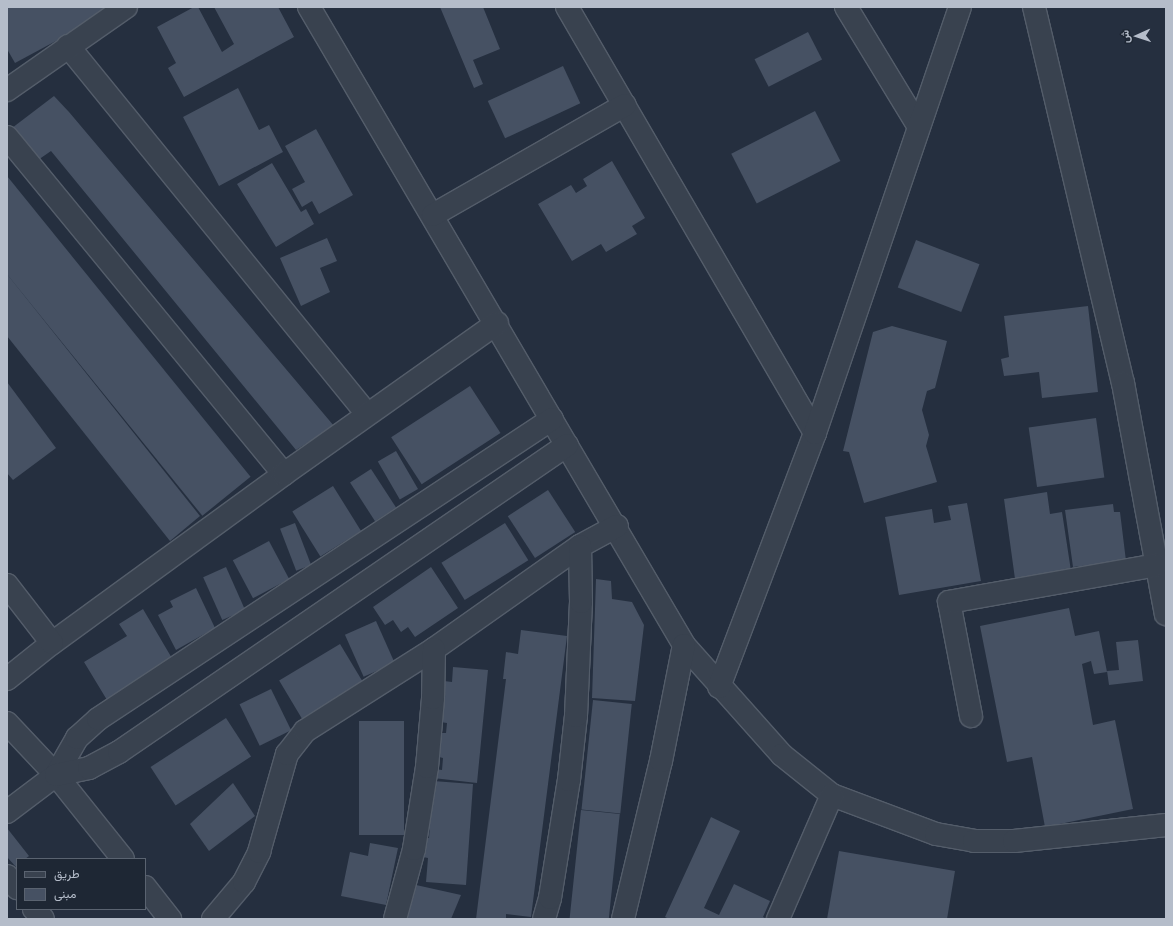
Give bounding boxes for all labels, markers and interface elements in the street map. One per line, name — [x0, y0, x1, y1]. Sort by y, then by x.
north arrow — [1117, 16, 1157, 56]
text: ش — [1117, 30, 1132, 44]
legend — [16, 858, 146, 910]
text: طريق — [54, 865, 79, 882]
text: مبنى — [54, 885, 76, 902]

